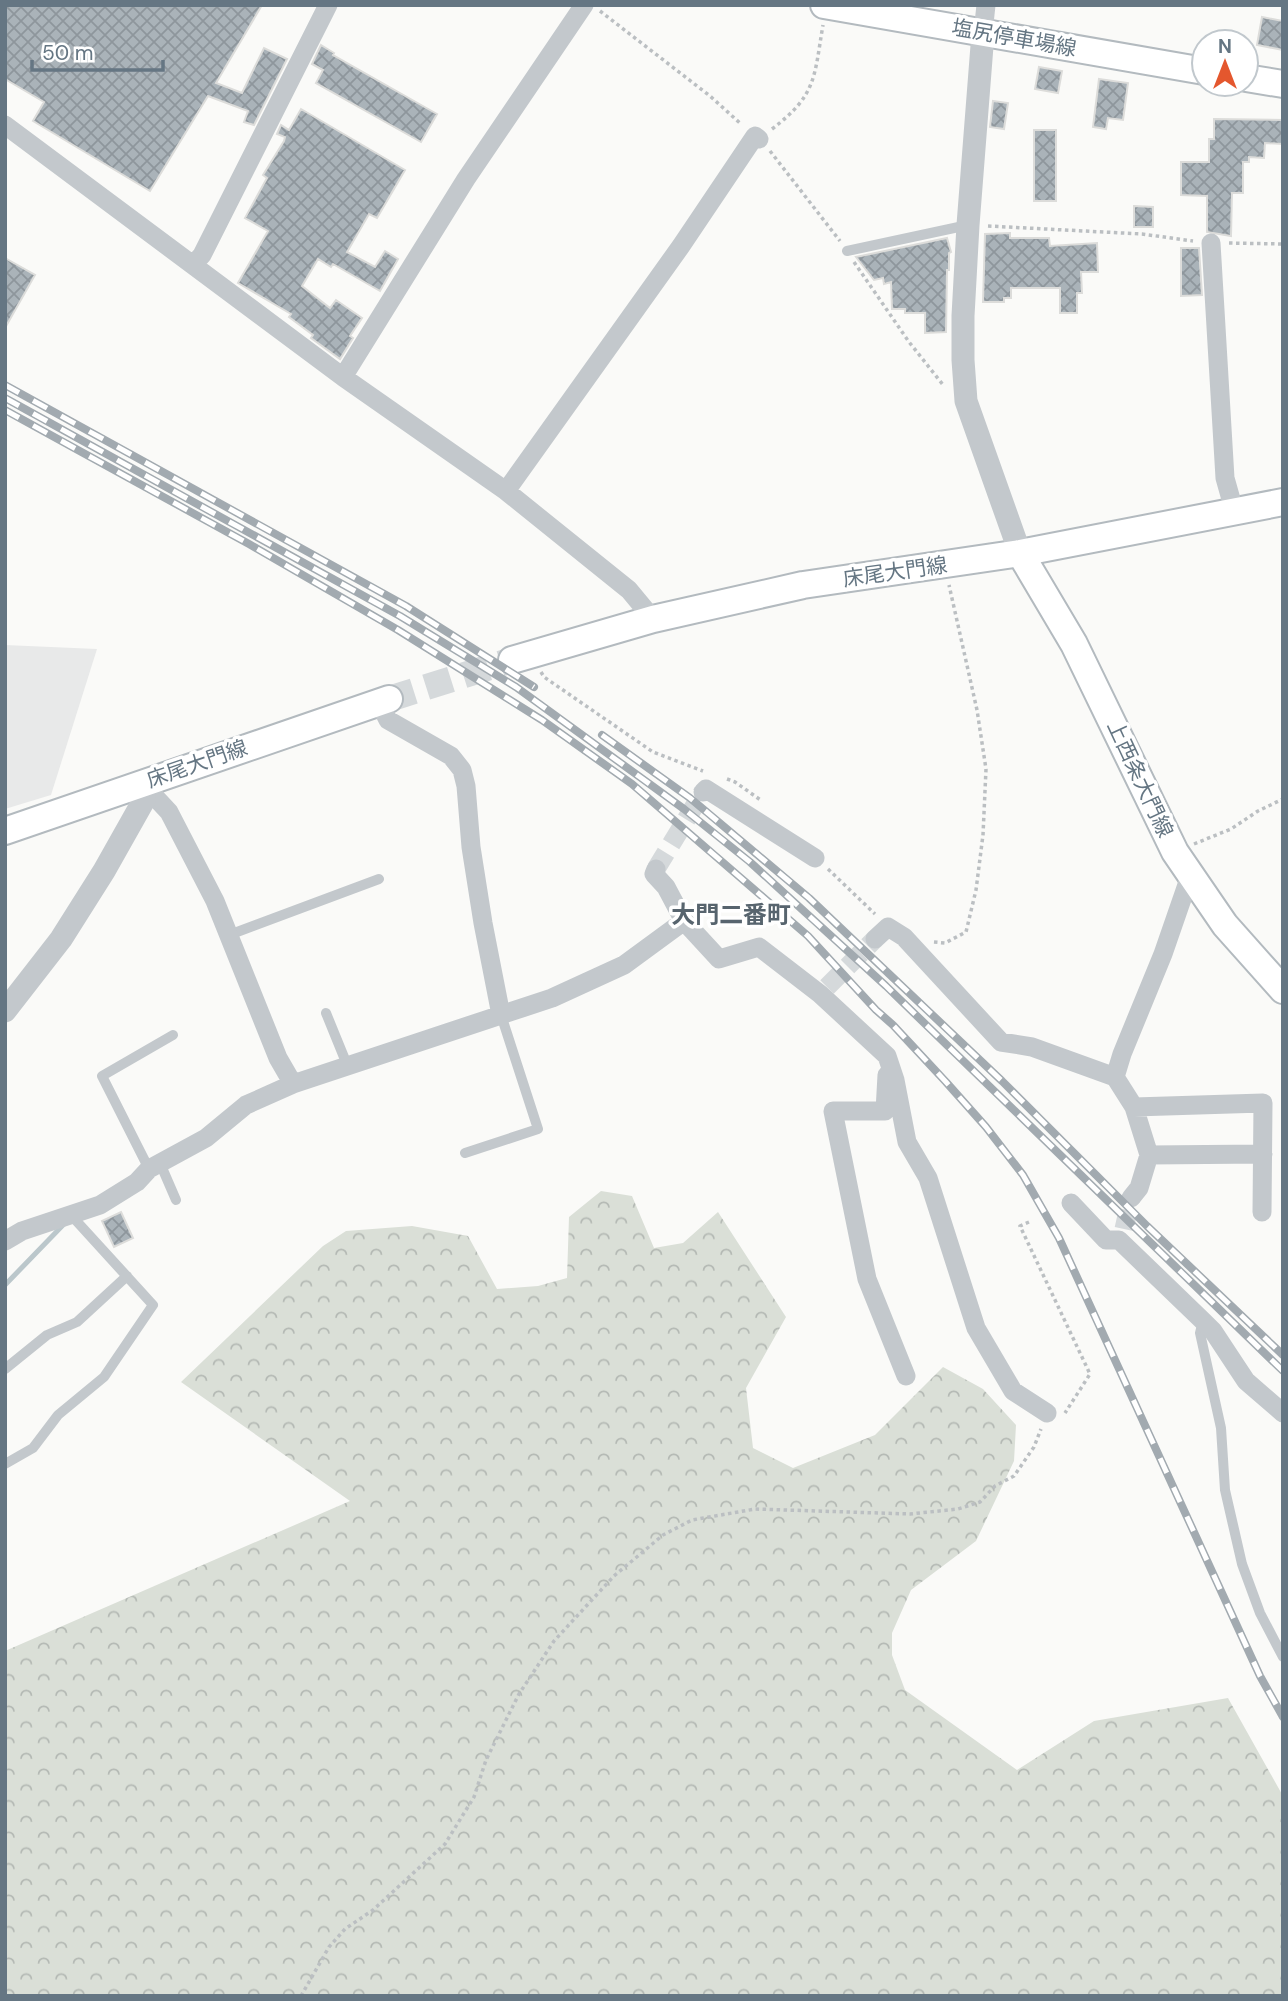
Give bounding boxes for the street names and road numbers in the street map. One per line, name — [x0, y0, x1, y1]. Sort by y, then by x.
street label: 塩尻停車場線 — [950, 13, 1078, 63]
street label: 床尾大門線 — [841, 551, 949, 593]
street label: 上西条大門線 — [1101, 716, 1179, 842]
street label: 床尾大門線 — [143, 734, 251, 794]

